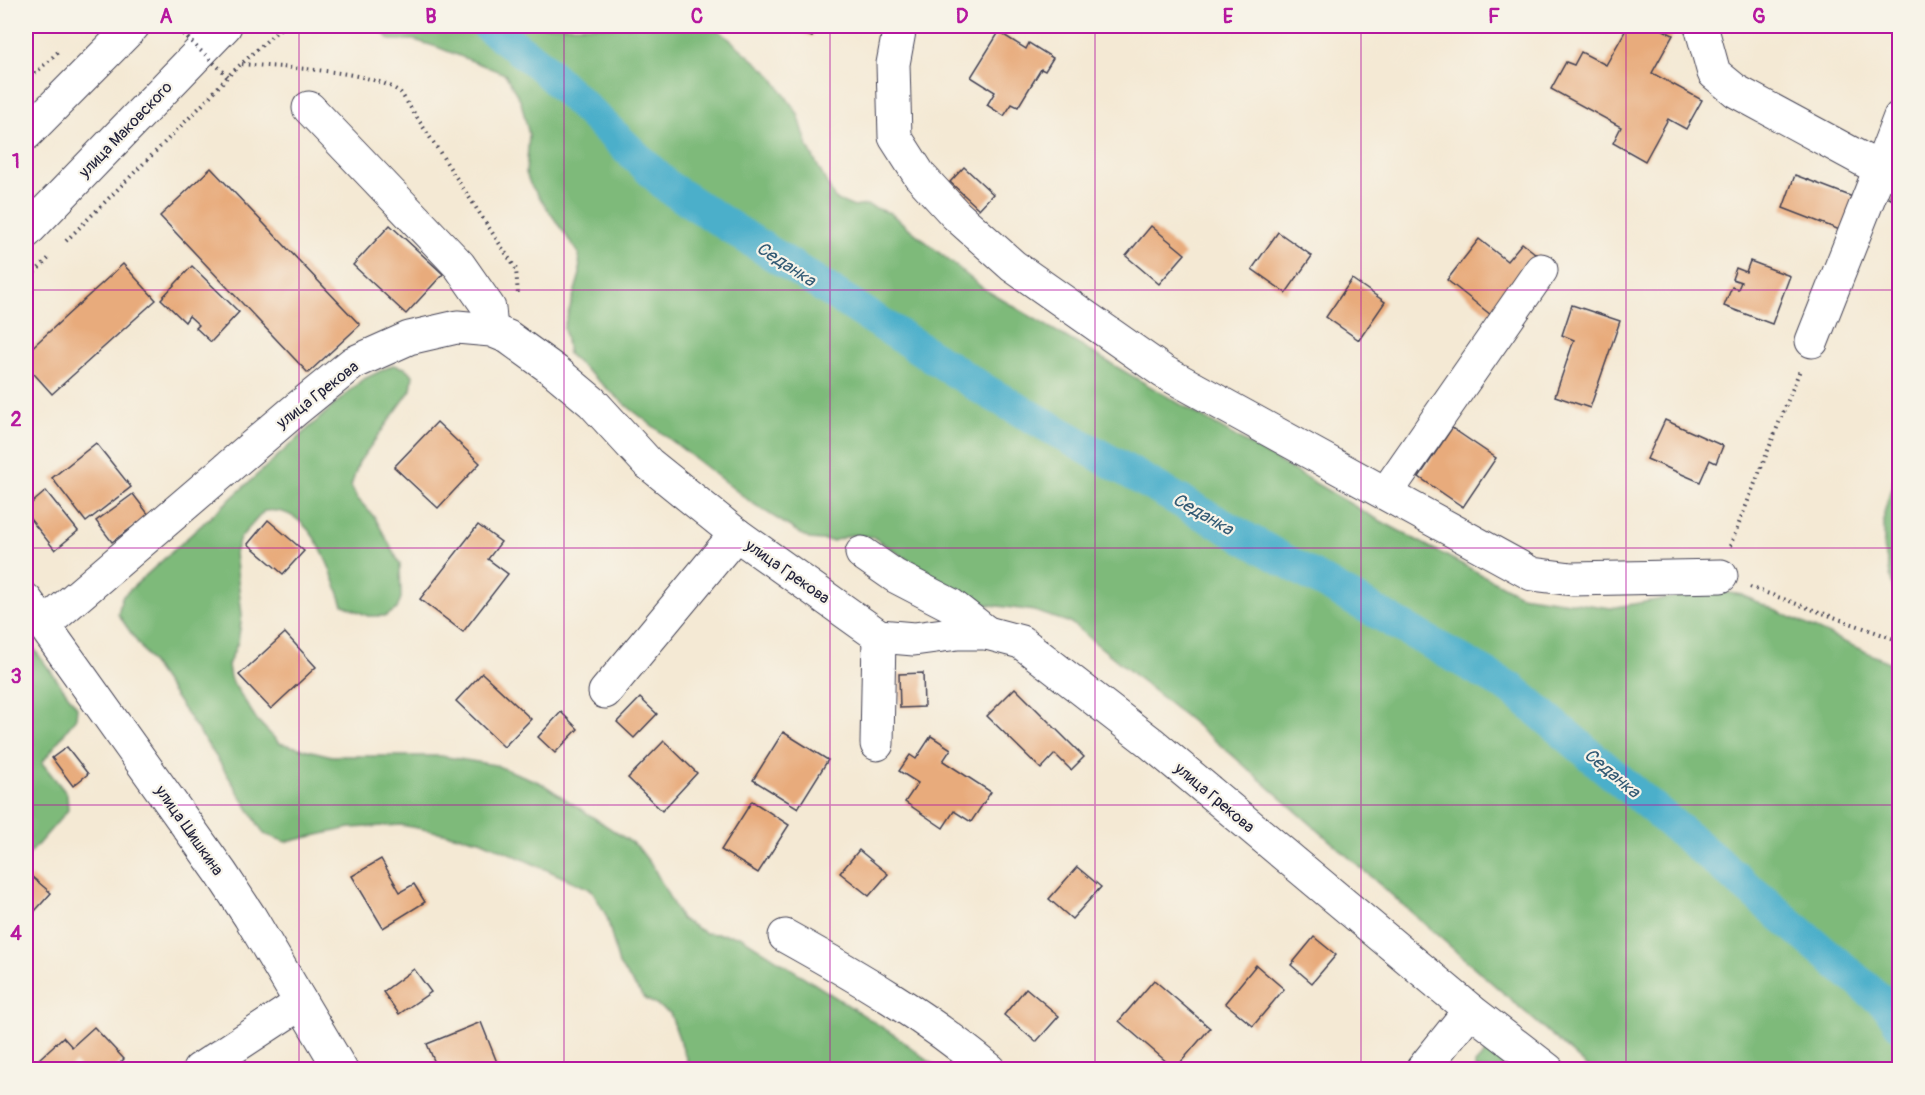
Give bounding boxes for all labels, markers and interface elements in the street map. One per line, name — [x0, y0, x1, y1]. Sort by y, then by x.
text: A — [160, 4, 173, 29]
text: B — [425, 4, 437, 29]
text: C — [691, 4, 703, 29]
text: D — [956, 4, 969, 29]
text: E — [1223, 4, 1234, 29]
text: F — [1488, 4, 1500, 29]
text: G — [1752, 4, 1766, 29]
street label: улица Маковского — [74, 77, 177, 183]
text: 1 — [12, 149, 20, 174]
water label: Седанка — [752, 237, 821, 293]
street label: улица Грекова — [272, 357, 363, 434]
text: 2 — [10, 407, 22, 432]
water label: Седанка — [1169, 488, 1238, 542]
street label: улица Грекова — [740, 535, 834, 608]
text: 3 — [10, 664, 22, 689]
water label: Седанка — [1579, 743, 1646, 804]
street label: улица Грекова — [1169, 758, 1259, 837]
street label: улица Шишкина — [150, 781, 228, 880]
text: 4 — [10, 921, 22, 946]

